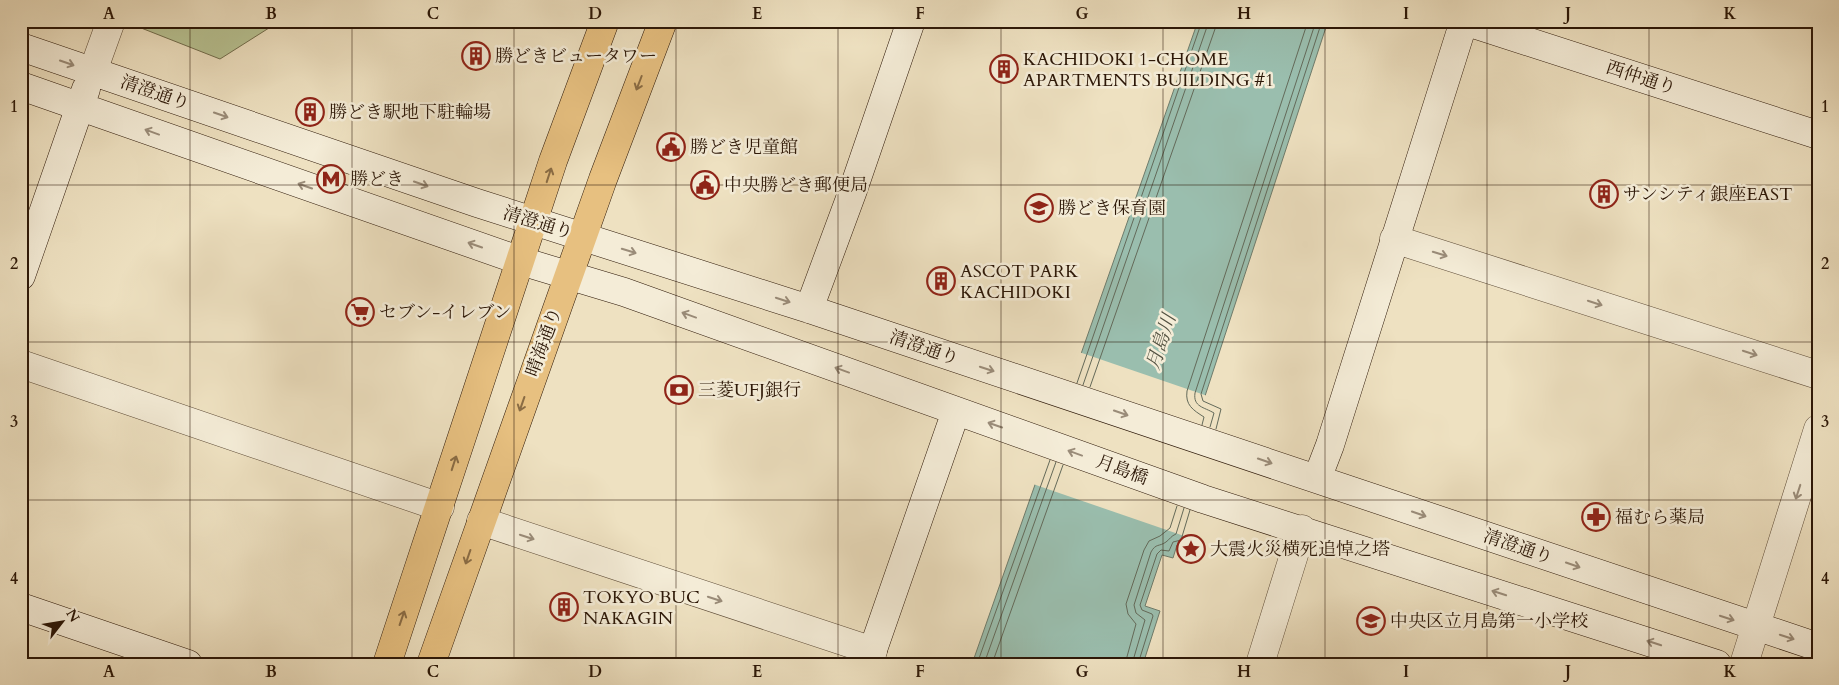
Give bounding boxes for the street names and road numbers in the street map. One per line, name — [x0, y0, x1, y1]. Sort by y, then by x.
street label: 西仲通り — [1603, 55, 1679, 101]
street label: 清澄通り — [117, 69, 193, 117]
street label: 清澄通り — [500, 201, 576, 245]
street label: 晴海通り — [520, 304, 568, 380]
street label: 清澄通り — [886, 324, 962, 372]
street label: 月島橋 — [1092, 449, 1152, 491]
street label: 清澄通り — [1480, 523, 1556, 571]

